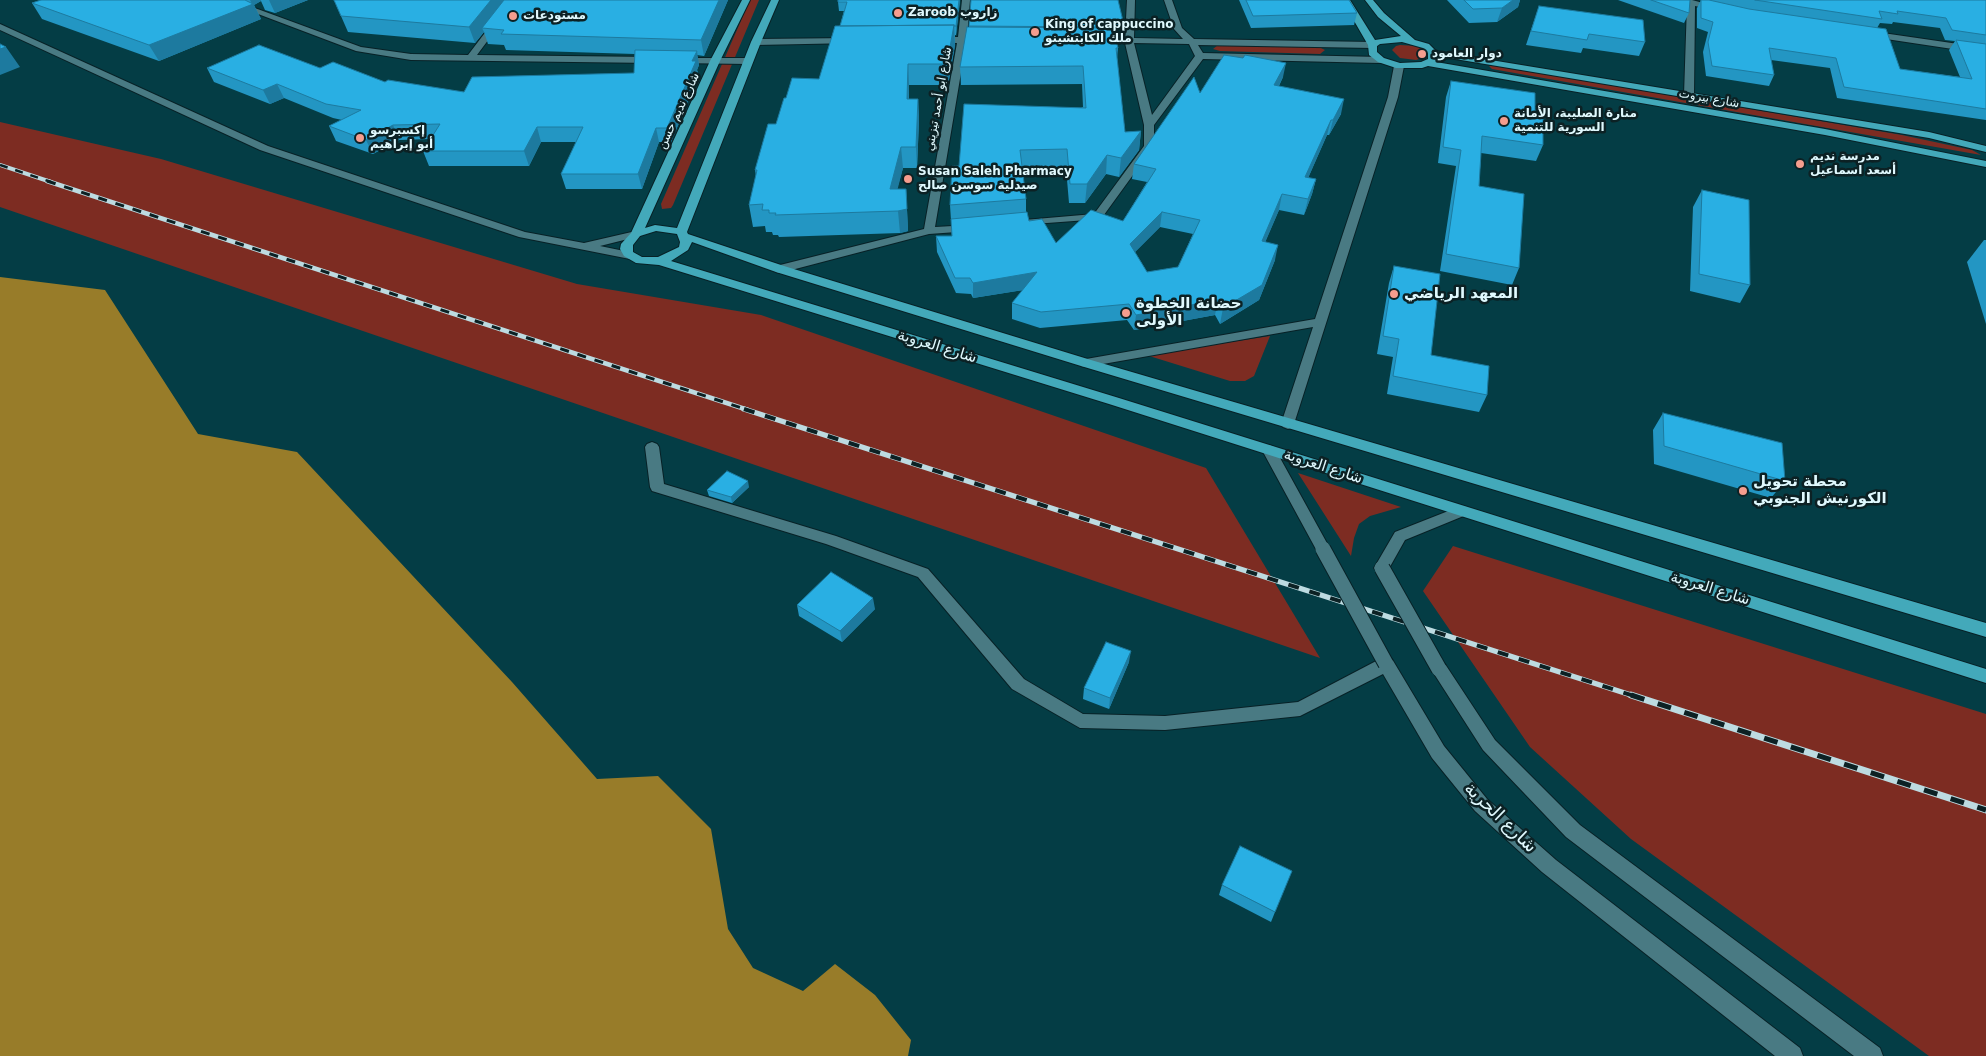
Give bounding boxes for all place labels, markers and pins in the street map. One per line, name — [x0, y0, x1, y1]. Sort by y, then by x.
place label: Zaroob زاروب — [908, 6, 997, 20]
marker: Zaroob زاروب — [892, 7, 904, 19]
place label: مستودعات — [523, 9, 586, 23]
marker: مستودعات — [507, 10, 519, 22]
place label: King of cappuccino ملك الكابتشينو — [1045, 18, 1173, 46]
marker: King of cappuccino ملك الكابتشينو — [1029, 26, 1041, 38]
place label: دوار العامود — [1432, 47, 1502, 61]
marker: دوار العامود — [1416, 48, 1428, 60]
place label: منارة الصليبة، الأمانة السورية للتنمية — [1514, 107, 1637, 135]
marker: منارة الصليبة، الأمانة السورية للتنمية — [1498, 115, 1510, 127]
place label: إكسبرسو أبو إبراهيم — [370, 124, 433, 152]
marker: إكسبرسو أبو إبراهيم — [354, 132, 366, 144]
place label: مدرسة نديم أسعد اسماعيل — [1810, 150, 1896, 178]
marker: مدرسة نديم أسعد اسماعيل — [1794, 158, 1806, 170]
place label: Susan Saleh Pharmacy صيدلية سوسن صالح — [918, 165, 1072, 193]
marker: Susan Saleh Pharmacy صيدلية سوسن صالح — [902, 173, 914, 185]
place label: المعهد الرياضي — [1404, 285, 1518, 303]
marker: المعهد الرياضي — [1388, 288, 1400, 300]
place label: حضانة الخطوة الأولى — [1136, 295, 1242, 330]
marker: حضانة الخطوة الأولى — [1120, 307, 1132, 319]
place label: محطة تحويل الكورنيش الجنوبي — [1753, 473, 1887, 508]
marker: محطة تحويل الكورنيش الجنوبي — [1737, 485, 1749, 497]

